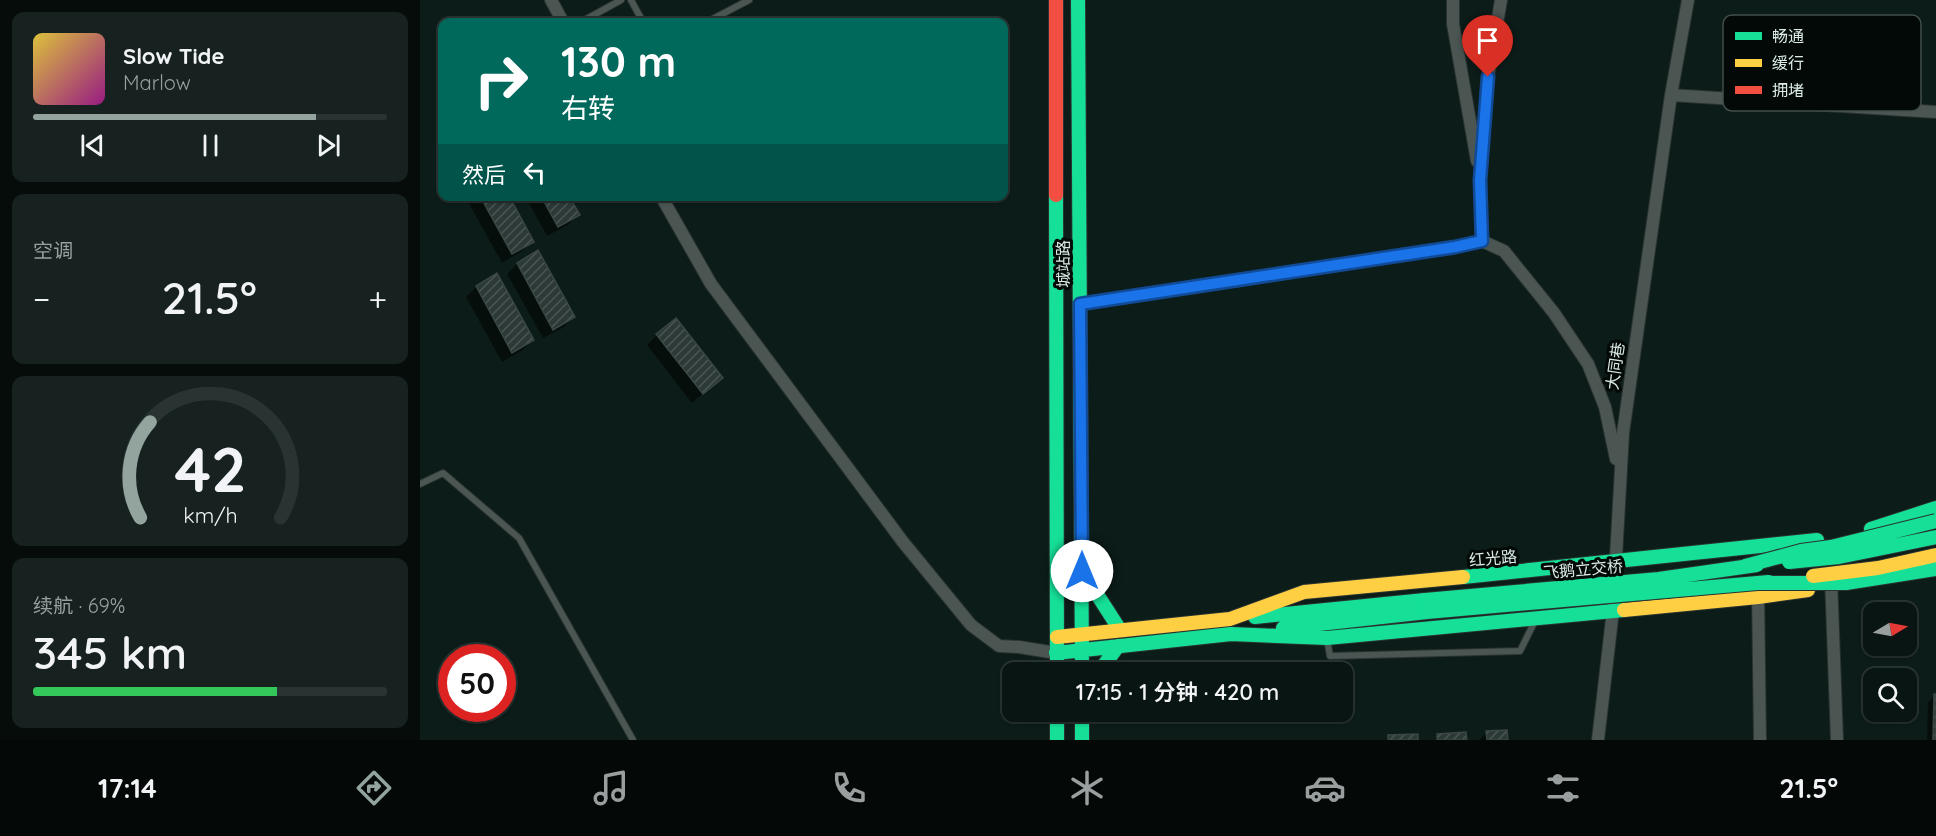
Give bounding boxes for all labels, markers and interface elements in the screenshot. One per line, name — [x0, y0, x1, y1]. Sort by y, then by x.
pin — [1462, 15, 1513, 77]
legend — [1723, 15, 1921, 111]
icon: arrive — [1471, 24, 1504, 57]
text: 畅通 — [1772, 26, 1804, 46]
text: 130 m — [561, 35, 676, 88]
text: Slow Tide — [123, 42, 224, 70]
icon: right — [462, 42, 540, 120]
text: 缓行 — [1772, 53, 1804, 73]
text: Marlow — [123, 70, 191, 95]
text: 拥堵 — [1772, 80, 1804, 100]
text: 右转 — [561, 91, 615, 125]
icon: previous — [76, 129, 109, 162]
icon: pause — [194, 129, 227, 162]
icon: next — [312, 129, 345, 162]
icon: left — [518, 156, 551, 189]
text: 然后 — [462, 161, 506, 189]
text: 空调 — [33, 238, 73, 263]
street label: 城站路 — [1053, 240, 1073, 288]
text: 21.5° — [162, 269, 257, 325]
text: − — [33, 278, 50, 319]
text: + — [368, 278, 387, 319]
street label: 大同巷 — [1602, 341, 1628, 391]
text: 42 — [174, 430, 246, 508]
text: km/h — [183, 502, 237, 528]
position arrow — [1050, 539, 1114, 603]
street label: 红光路 — [1468, 546, 1518, 570]
street label: 飞鹅立交桥 — [1542, 556, 1624, 582]
text: 续航 · 69% — [33, 593, 125, 618]
north arrow — [1863, 602, 1917, 656]
map controls — [1863, 602, 1917, 722]
text: 345 km — [33, 624, 187, 680]
speed limit sign: 50 — [438, 644, 516, 722]
button: search — [1863, 668, 1917, 722]
text: 17:15 · 1 分钟 · 420 m — [1076, 678, 1279, 706]
icon: directions — [353, 767, 395, 809]
icon: music — [590, 767, 632, 809]
icon: phone — [828, 767, 870, 809]
icon: climate — [1066, 767, 1108, 809]
icon: car — [1304, 767, 1346, 809]
icon: filters — [1542, 767, 1584, 809]
text: 17:14 — [98, 771, 157, 805]
text: 21.5° — [1779, 771, 1838, 805]

